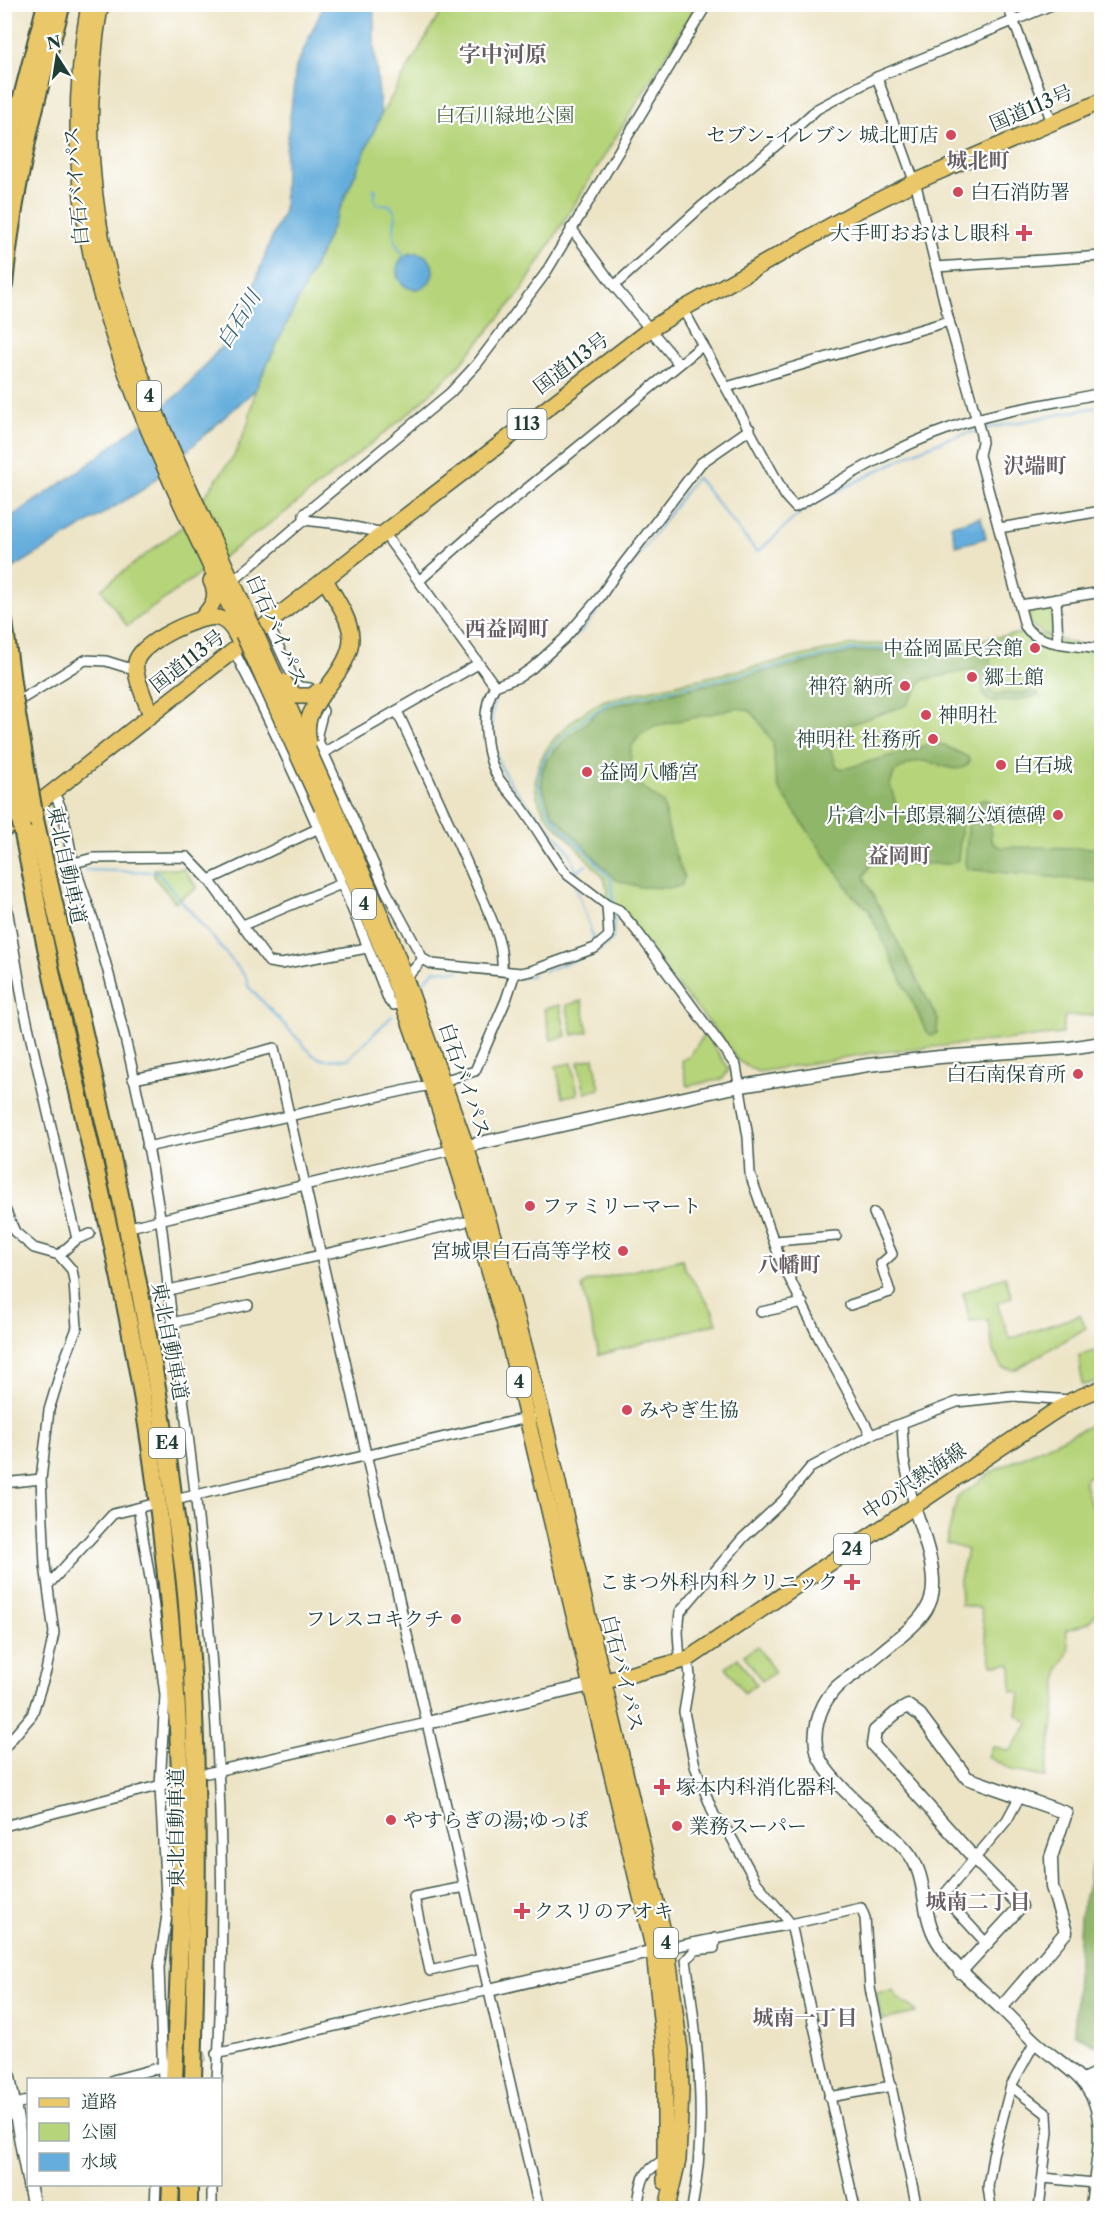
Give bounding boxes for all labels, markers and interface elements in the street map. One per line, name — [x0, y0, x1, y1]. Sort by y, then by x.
north arrow — [27, 27, 87, 87]
text: N — [45, 31, 63, 54]
district label: 字中河原 — [459, 41, 547, 68]
street label: 国道113号 — [986, 80, 1076, 136]
park label: 白石川緑地公園 — [435, 103, 575, 127]
place label: セブン-イレブン 城北町店 — [706, 123, 939, 147]
street label: 白石バイパス — [59, 125, 93, 247]
marker: セブン-イレブン 城北町店 — [944, 128, 958, 142]
district label: 城北町 — [947, 148, 1010, 173]
place label: 白石消防署 — [970, 180, 1070, 204]
marker: 白石消防署 — [951, 185, 965, 199]
place label: 大手町おおはし眼科 — [830, 221, 1010, 245]
marker: 大手町おおはし眼科 — [1015, 224, 1033, 242]
water label: 白石川 — [211, 284, 266, 352]
street label: 国道113号 — [529, 327, 613, 399]
road number: 4 — [137, 381, 161, 411]
road number: 113 — [508, 409, 546, 439]
district label: 沢端町 — [1004, 453, 1067, 478]
street label: 白石バイパス — [242, 570, 312, 690]
district label: 西益岡町 — [465, 616, 549, 641]
street label: 国道113号 — [145, 625, 229, 697]
place label: 中益岡區民会館 — [883, 636, 1023, 660]
marker: 中益岡區民会館 — [1028, 641, 1042, 655]
place label: 郷土館 — [984, 665, 1044, 689]
marker: 郷土館 — [965, 670, 979, 684]
place label: 神符 納所 — [808, 674, 893, 698]
marker: 神符 納所 — [898, 679, 912, 693]
place label: 神明社 — [938, 703, 998, 727]
marker: 神明社 — [919, 708, 933, 722]
place label: 神明社 社務所 — [796, 727, 921, 751]
marker: 神明社 社務所 — [926, 732, 940, 746]
place label: 白石城 — [1013, 753, 1073, 777]
marker: 白石城 — [994, 758, 1008, 772]
place label: 益岡八幡宮 — [599, 760, 699, 784]
marker: 益岡八幡宮 — [580, 765, 594, 779]
place label: 片倉小十郎景綱公頌德碑 — [826, 803, 1046, 827]
street label: 東北自動車道 — [43, 804, 91, 926]
marker: 片倉小十郎景綱公頌德碑 — [1051, 808, 1065, 822]
district label: 益岡町 — [868, 843, 931, 868]
road number: 4 — [352, 889, 376, 919]
street label: 白石バイパス — [434, 1020, 496, 1140]
place label: 白石南保育所 — [946, 1062, 1066, 1086]
marker: 白石南保育所 — [1071, 1067, 1085, 1081]
place label: ファミリーマート — [542, 1194, 702, 1218]
marker: ファミリーマート — [523, 1199, 537, 1213]
place label: 宮城県白石高等学校 — [431, 1239, 611, 1263]
marker: 宮城県白石高等学校 — [616, 1244, 630, 1258]
district label: 八幡町 — [758, 1252, 821, 1277]
street label: 東北自動車道 — [147, 1280, 193, 1402]
road number: 4 — [507, 1367, 531, 1397]
place label: みやぎ生協 — [639, 1398, 739, 1422]
marker: みやぎ生協 — [620, 1403, 634, 1417]
road number: E4 — [149, 1428, 185, 1458]
street label: 中の沢熱海線 — [858, 1437, 970, 1525]
road number: 24 — [834, 1534, 870, 1564]
place label: こまつ外科内科クリニック — [599, 1570, 838, 1594]
marker: こまつ外科内科クリニック — [843, 1573, 861, 1591]
place label: フレスコキクチ — [305, 1607, 444, 1631]
marker: フレスコキクチ — [449, 1612, 463, 1626]
street label: 白石バイパス — [597, 1612, 649, 1734]
street label: 東北自動車道 — [164, 1768, 188, 1888]
place label: 塚本内科消化器科 — [676, 1775, 836, 1799]
marker: 塚本内科消化器科 — [653, 1778, 671, 1796]
place label: やすらぎの湯;ゆっぽ — [403, 1808, 589, 1832]
marker: やすらぎの湯;ゆっぽ — [384, 1813, 398, 1827]
place label: 業務スーパー — [689, 1814, 807, 1838]
marker: 業務スーパー — [670, 1819, 684, 1833]
district label: 城南二丁目 — [926, 1889, 1031, 1914]
place label: クスリのアオキ — [534, 1899, 674, 1923]
marker: クスリのアオキ — [515, 1904, 529, 1918]
road number: 4 — [654, 1928, 678, 1958]
district label: 城南一丁目 — [753, 2005, 858, 2030]
legend — [27, 2078, 222, 2186]
text: 道路 — [81, 2091, 117, 2113]
text: 公園 — [81, 2121, 117, 2143]
text: 水域 — [81, 2151, 117, 2173]

